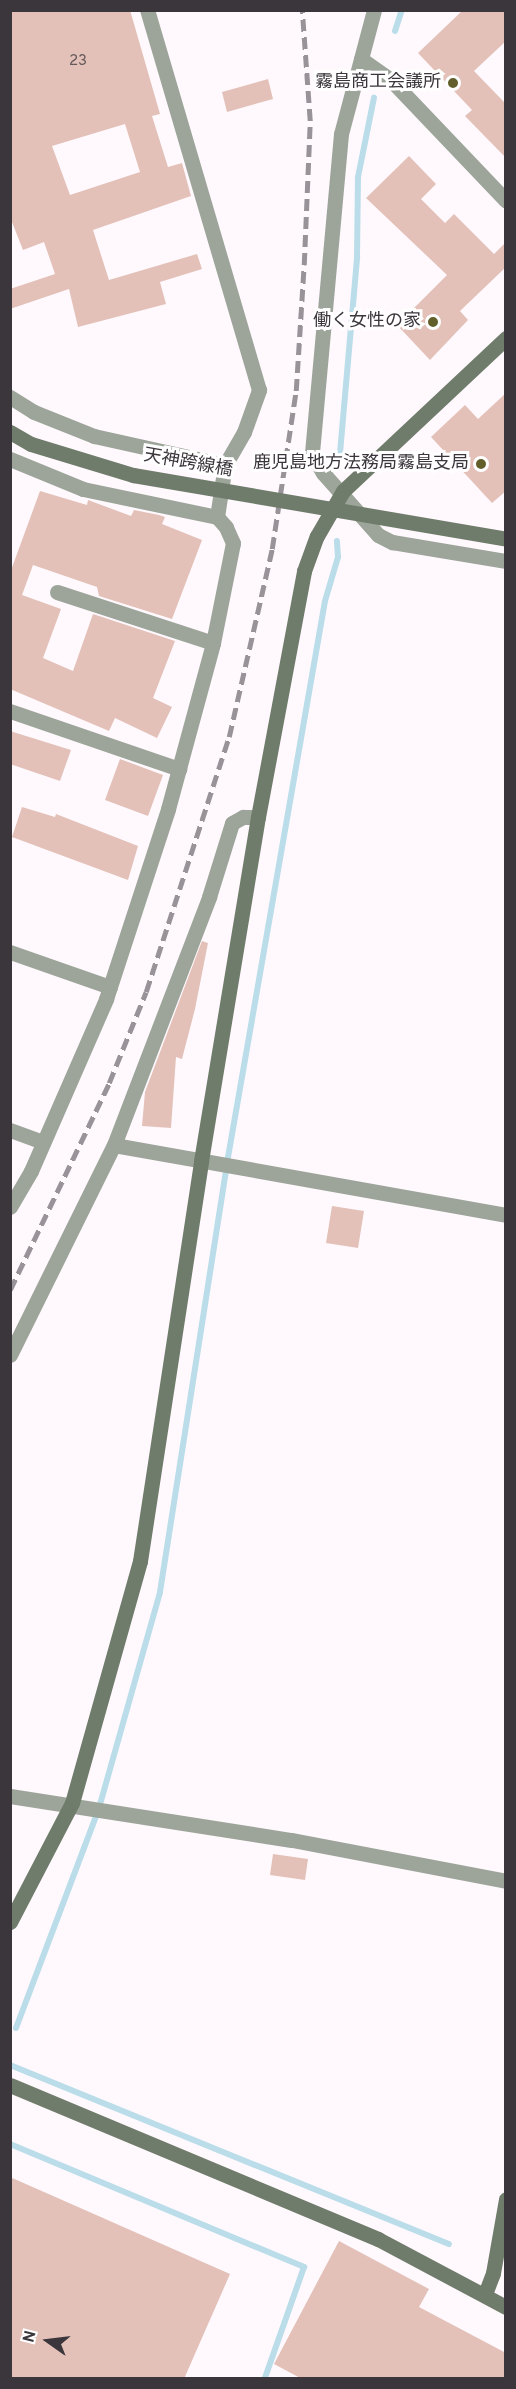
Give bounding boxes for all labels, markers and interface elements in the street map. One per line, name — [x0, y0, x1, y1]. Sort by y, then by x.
house number: 23 — [69, 53, 87, 71]
place label: 霧島商工会議所 — [315, 72, 441, 94]
marker: 霧島商工会議所 — [446, 76, 460, 90]
place label: 働く女性の家 — [313, 311, 421, 333]
marker: 働く女性の家 — [426, 315, 440, 329]
street label: 天神跨線橋 — [142, 446, 234, 482]
place label: 鹿児島地方法務局霧島支局 — [253, 453, 469, 475]
marker: 鹿児島地方法務局霧島支局 — [474, 457, 488, 471]
north arrow — [18, 2311, 78, 2371]
text: N — [19, 2329, 42, 2345]

